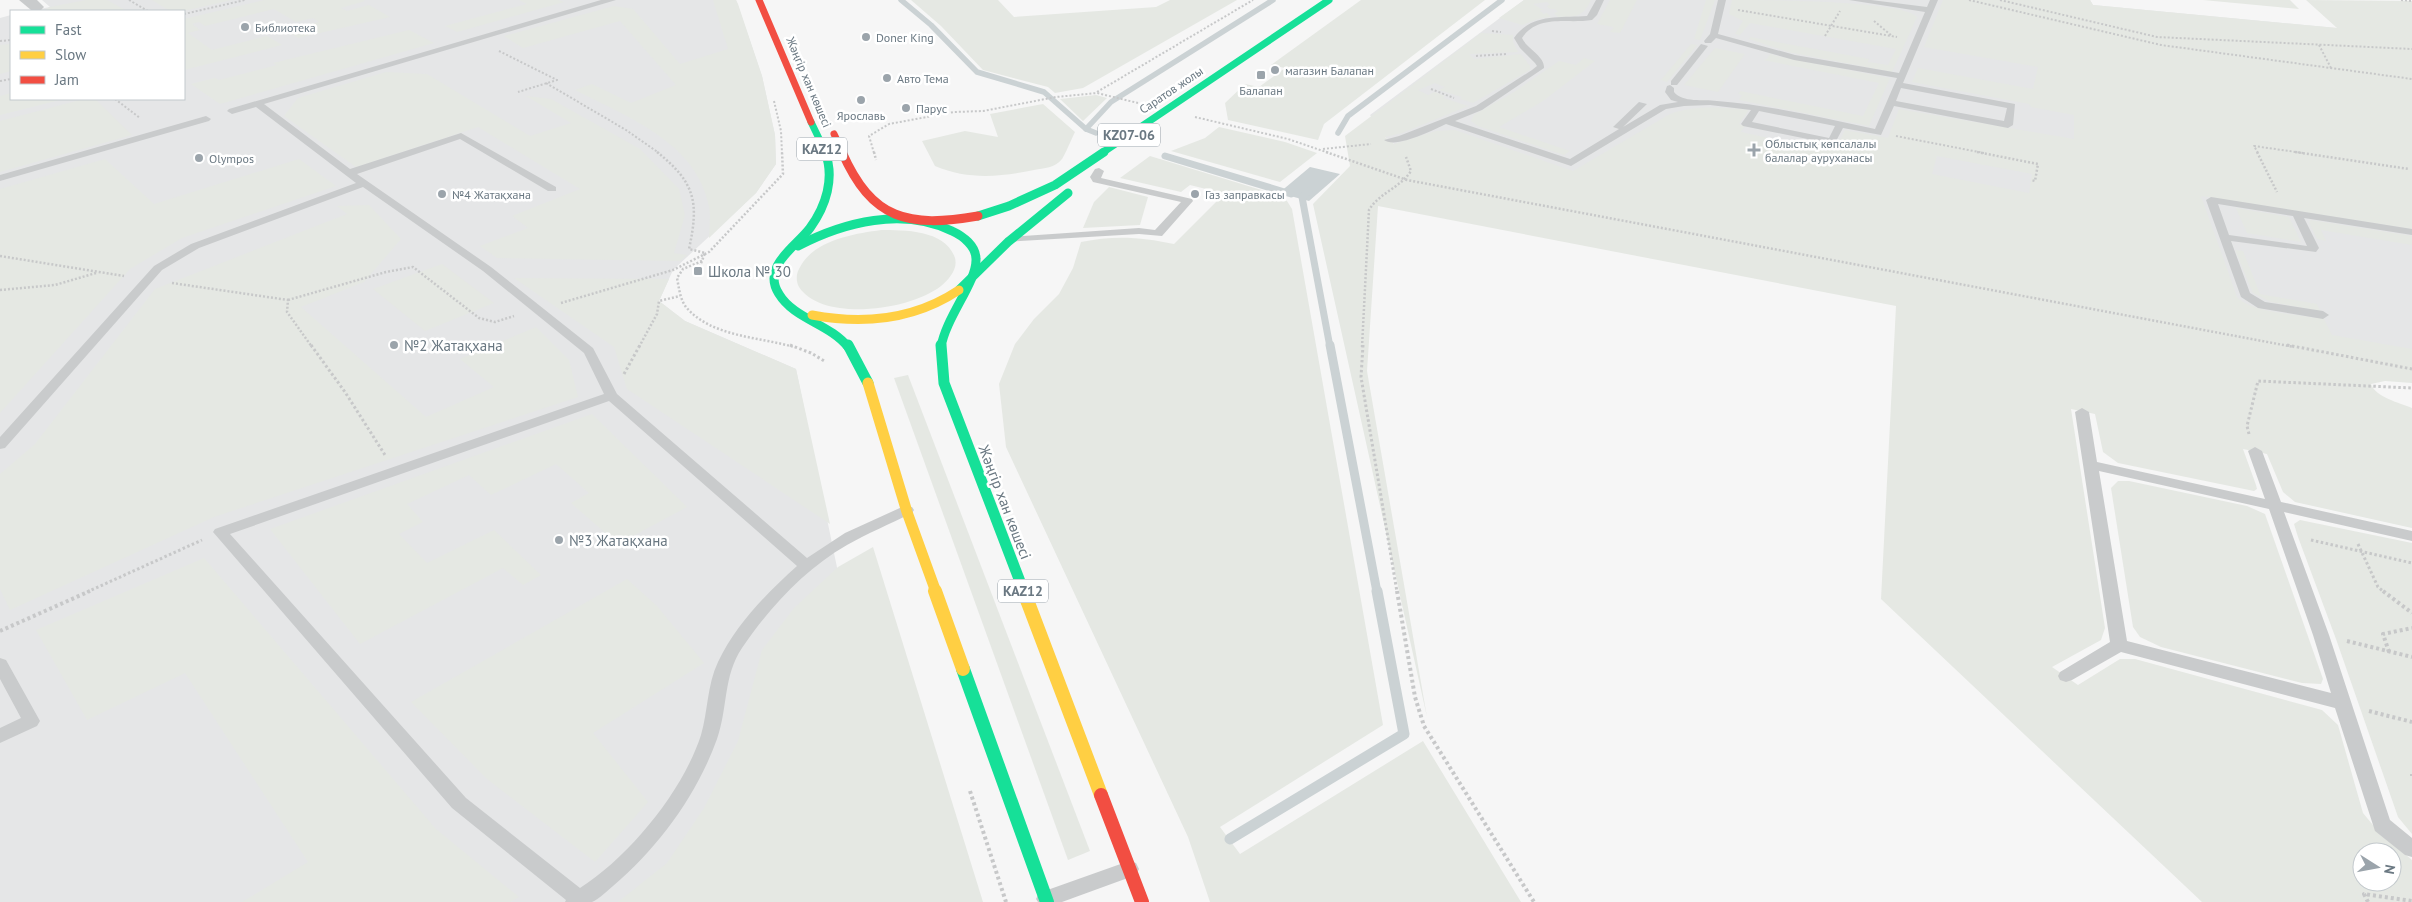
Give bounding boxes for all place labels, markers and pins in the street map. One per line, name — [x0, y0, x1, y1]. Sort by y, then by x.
place label: Библиотека — [255, 20, 316, 35]
marker: Библиотека — [239, 21, 251, 33]
place label: Doner King — [876, 30, 934, 45]
marker: Doner King — [860, 31, 872, 43]
place label: магазин Балапан — [1285, 63, 1374, 78]
marker: магазин Балапан — [1269, 64, 1281, 76]
marker: Балапан — [1255, 69, 1267, 81]
place label: Авто Тема — [897, 71, 949, 86]
marker: Авто Тема — [881, 72, 893, 84]
place label: Балапан — [1239, 83, 1283, 98]
marker: Ярославь — [855, 94, 867, 106]
place label: Парус — [916, 101, 948, 116]
marker: Парус — [900, 102, 912, 114]
place label: Ярославь — [837, 108, 886, 123]
place label: Облыстық көпсалалы балалар ауруханасы — [1765, 136, 1876, 165]
marker: Облыстық көпсалалы балалар ауруханасы — [1747, 143, 1761, 157]
place label: Olympos — [209, 151, 254, 166]
marker: Olympos — [193, 152, 205, 164]
place label: №4 Жатақхана — [452, 187, 531, 202]
place label: Газ заправкасы — [1205, 187, 1285, 202]
marker: №4 Жатақхана — [436, 188, 448, 200]
marker: Газ заправкасы — [1189, 188, 1201, 200]
place label: Школа № 30 — [708, 262, 791, 281]
marker: Школа № 30 — [692, 265, 704, 277]
place label: №2 Жатақхана — [404, 336, 503, 355]
marker: №2 Жатақхана — [388, 339, 400, 351]
place label: №3 Жатақхана — [569, 531, 668, 550]
marker: №3 Жатақхана — [553, 534, 565, 546]

